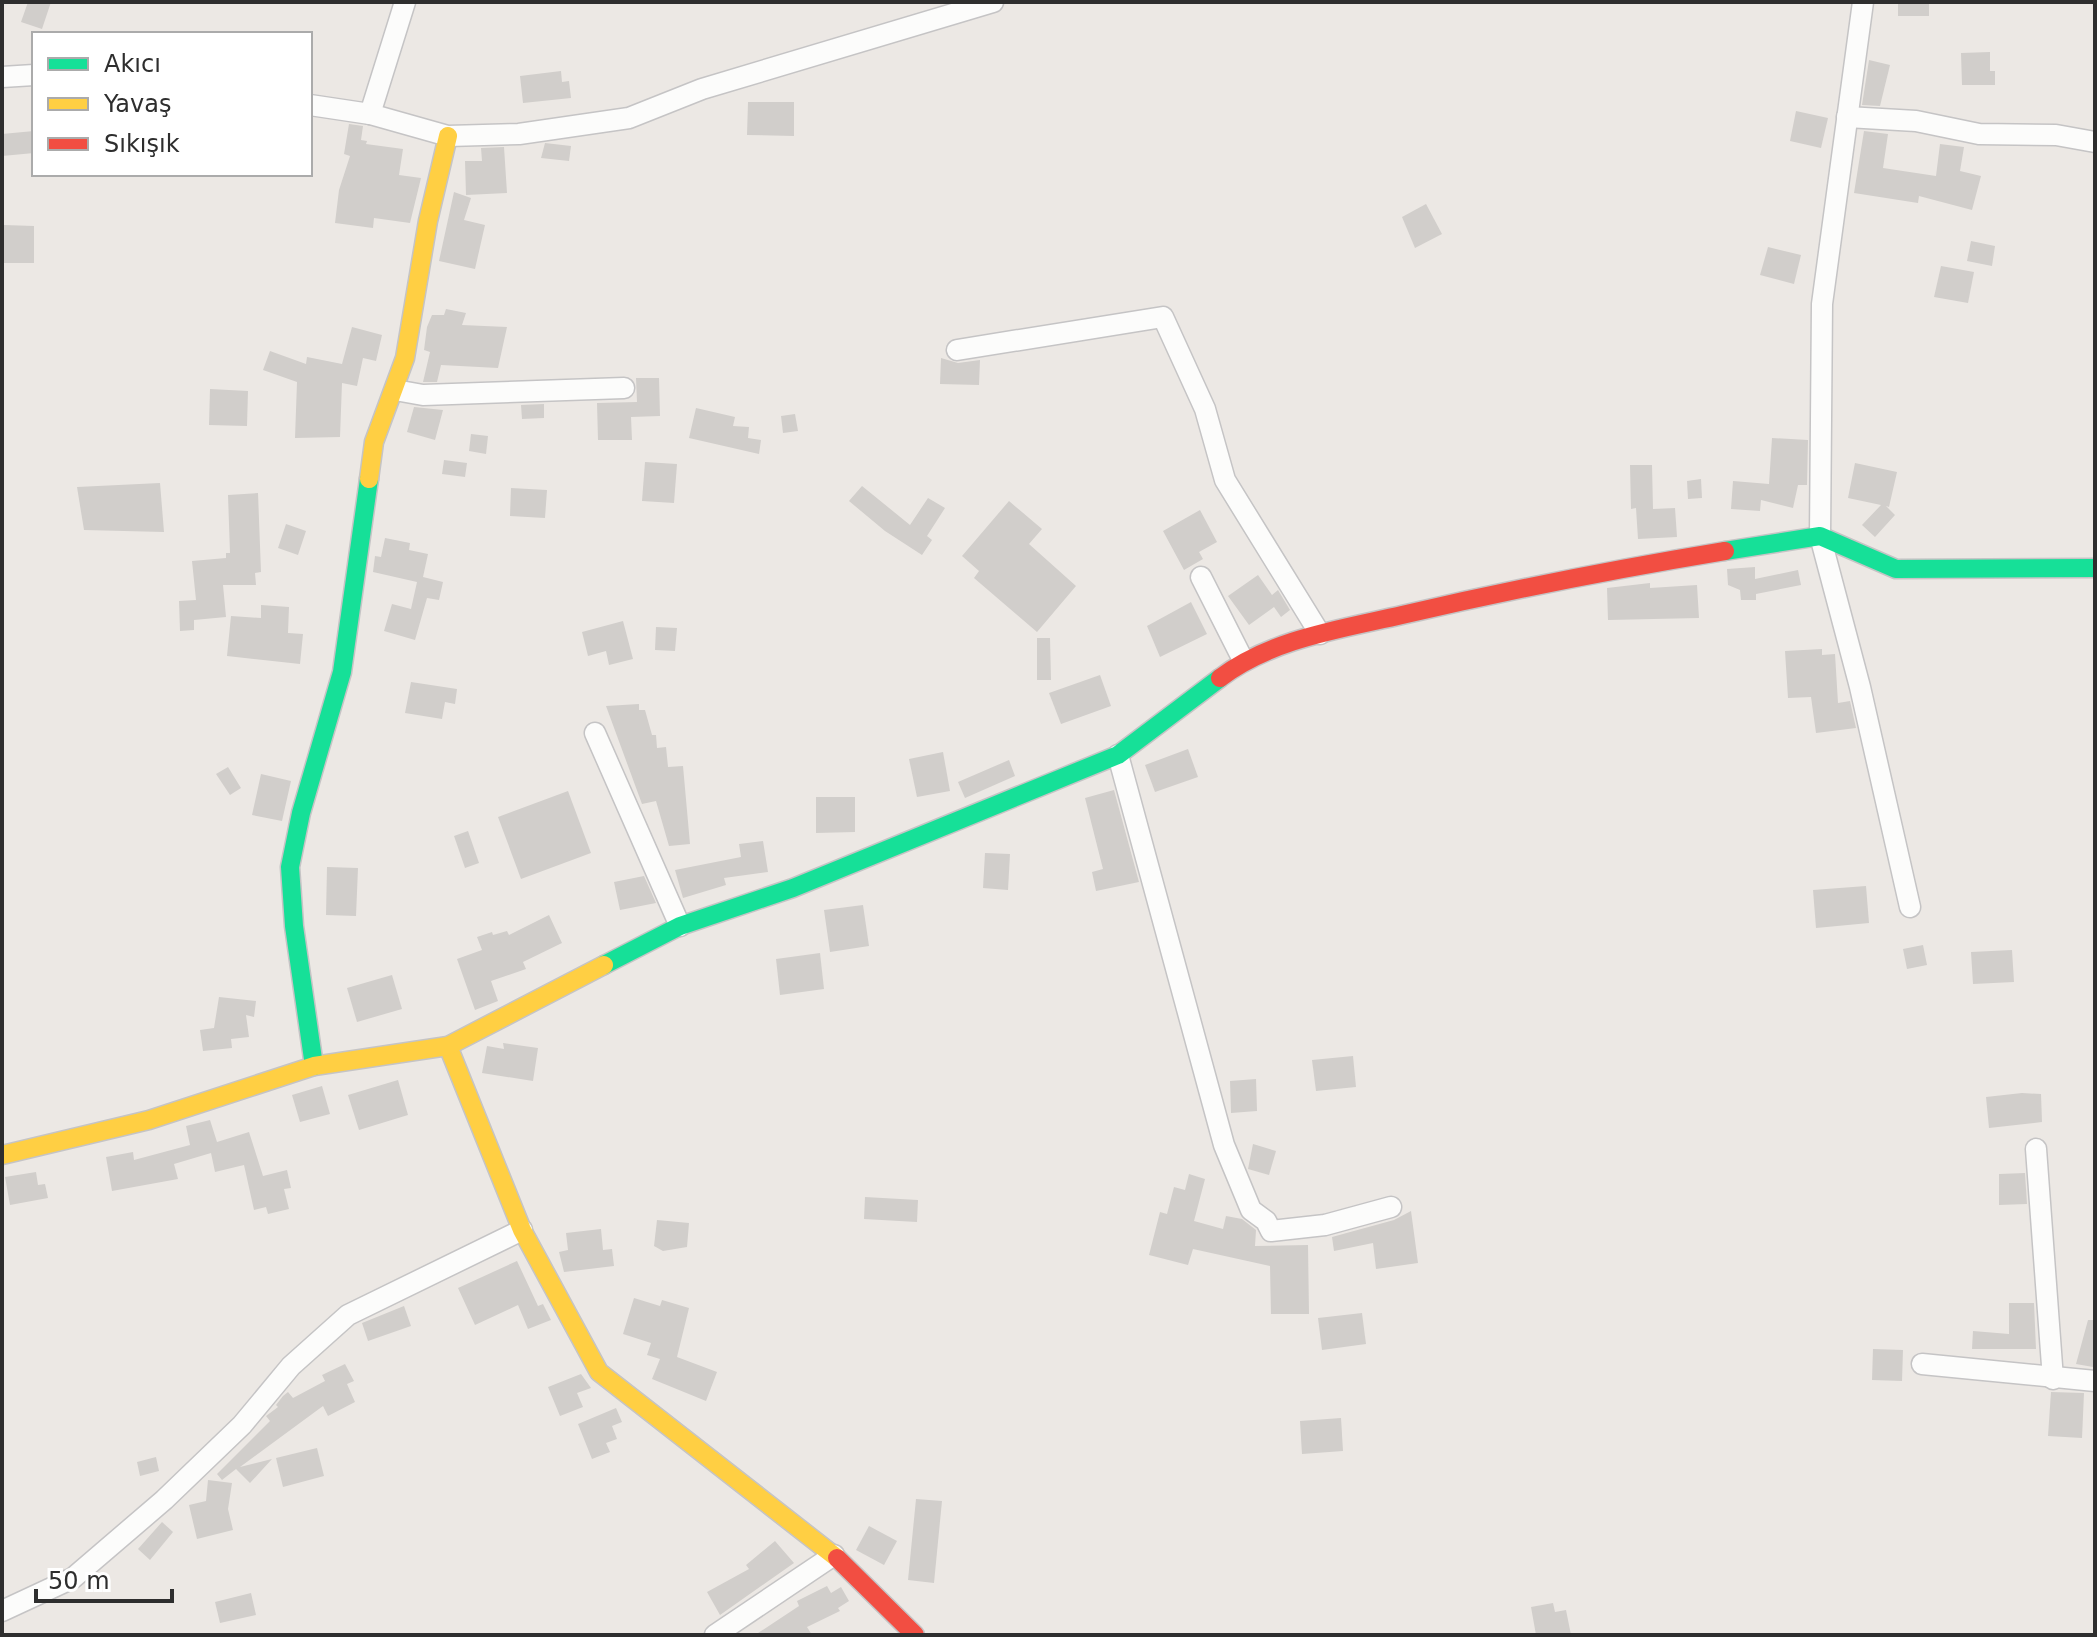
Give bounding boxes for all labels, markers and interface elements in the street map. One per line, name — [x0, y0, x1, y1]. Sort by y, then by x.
legend — [32, 32, 312, 176]
text: Akıcı — [104, 50, 161, 78]
text: Yavaş — [103, 90, 171, 118]
text: Sıkışık — [104, 130, 180, 158]
scale bar — [36, 1553, 172, 1603]
text: 50 m — [48, 1567, 110, 1595]

